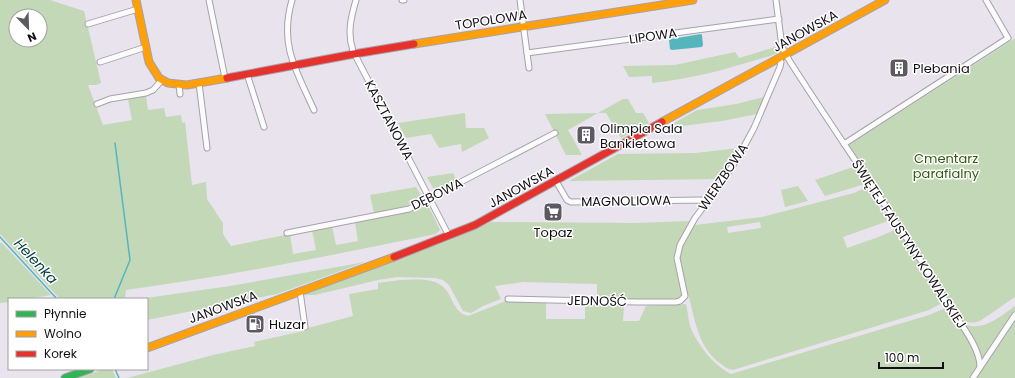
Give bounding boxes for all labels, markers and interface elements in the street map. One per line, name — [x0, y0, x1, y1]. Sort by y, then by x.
street label: TOPOLOWA — [454, 5, 528, 35]
street label: JANOWSKA — [769, 5, 841, 57]
north arrow — [8, 8, 48, 48]
street label: LIPOWA — [628, 23, 678, 49]
text: N — [25, 28, 39, 46]
building icon: Plebania — [888, 57, 910, 79]
place label: Plebania — [913, 59, 970, 78]
street label: KASZTANOWA — [360, 77, 418, 163]
place label: Olimpia Sala Bankietowa — [600, 119, 683, 153]
building icon: Olimpia Sala Bankietowa — [575, 124, 597, 146]
street label: WIERZBOWA — [694, 140, 753, 214]
park label: Cmentarz parafialny — [913, 149, 980, 183]
street label: ŚWIĘTEJ FAUSTYNY KOWALSKIEJ — [847, 156, 971, 332]
street label: JANOWSKA — [485, 161, 557, 213]
street label: DĘBOWA — [408, 173, 466, 215]
street label: MAGNOLIOWA — [581, 191, 671, 211]
supermarket icon: Topaz — [542, 201, 564, 223]
place label: Topaz — [534, 223, 572, 242]
water label: Helenka — [10, 234, 63, 289]
street label: JANOWSKA — [186, 286, 260, 328]
street label: JEDNOŚĆ — [567, 291, 627, 311]
legend — [8, 298, 148, 370]
text: Płynnie — [44, 305, 86, 322]
fuel station icon: Huzar — [244, 313, 266, 335]
place label: Huzar — [269, 315, 306, 334]
text: Wolno — [44, 325, 82, 342]
scale bar — [879, 344, 943, 370]
text: Korek — [44, 345, 78, 362]
text: 100 m — [885, 349, 919, 366]

